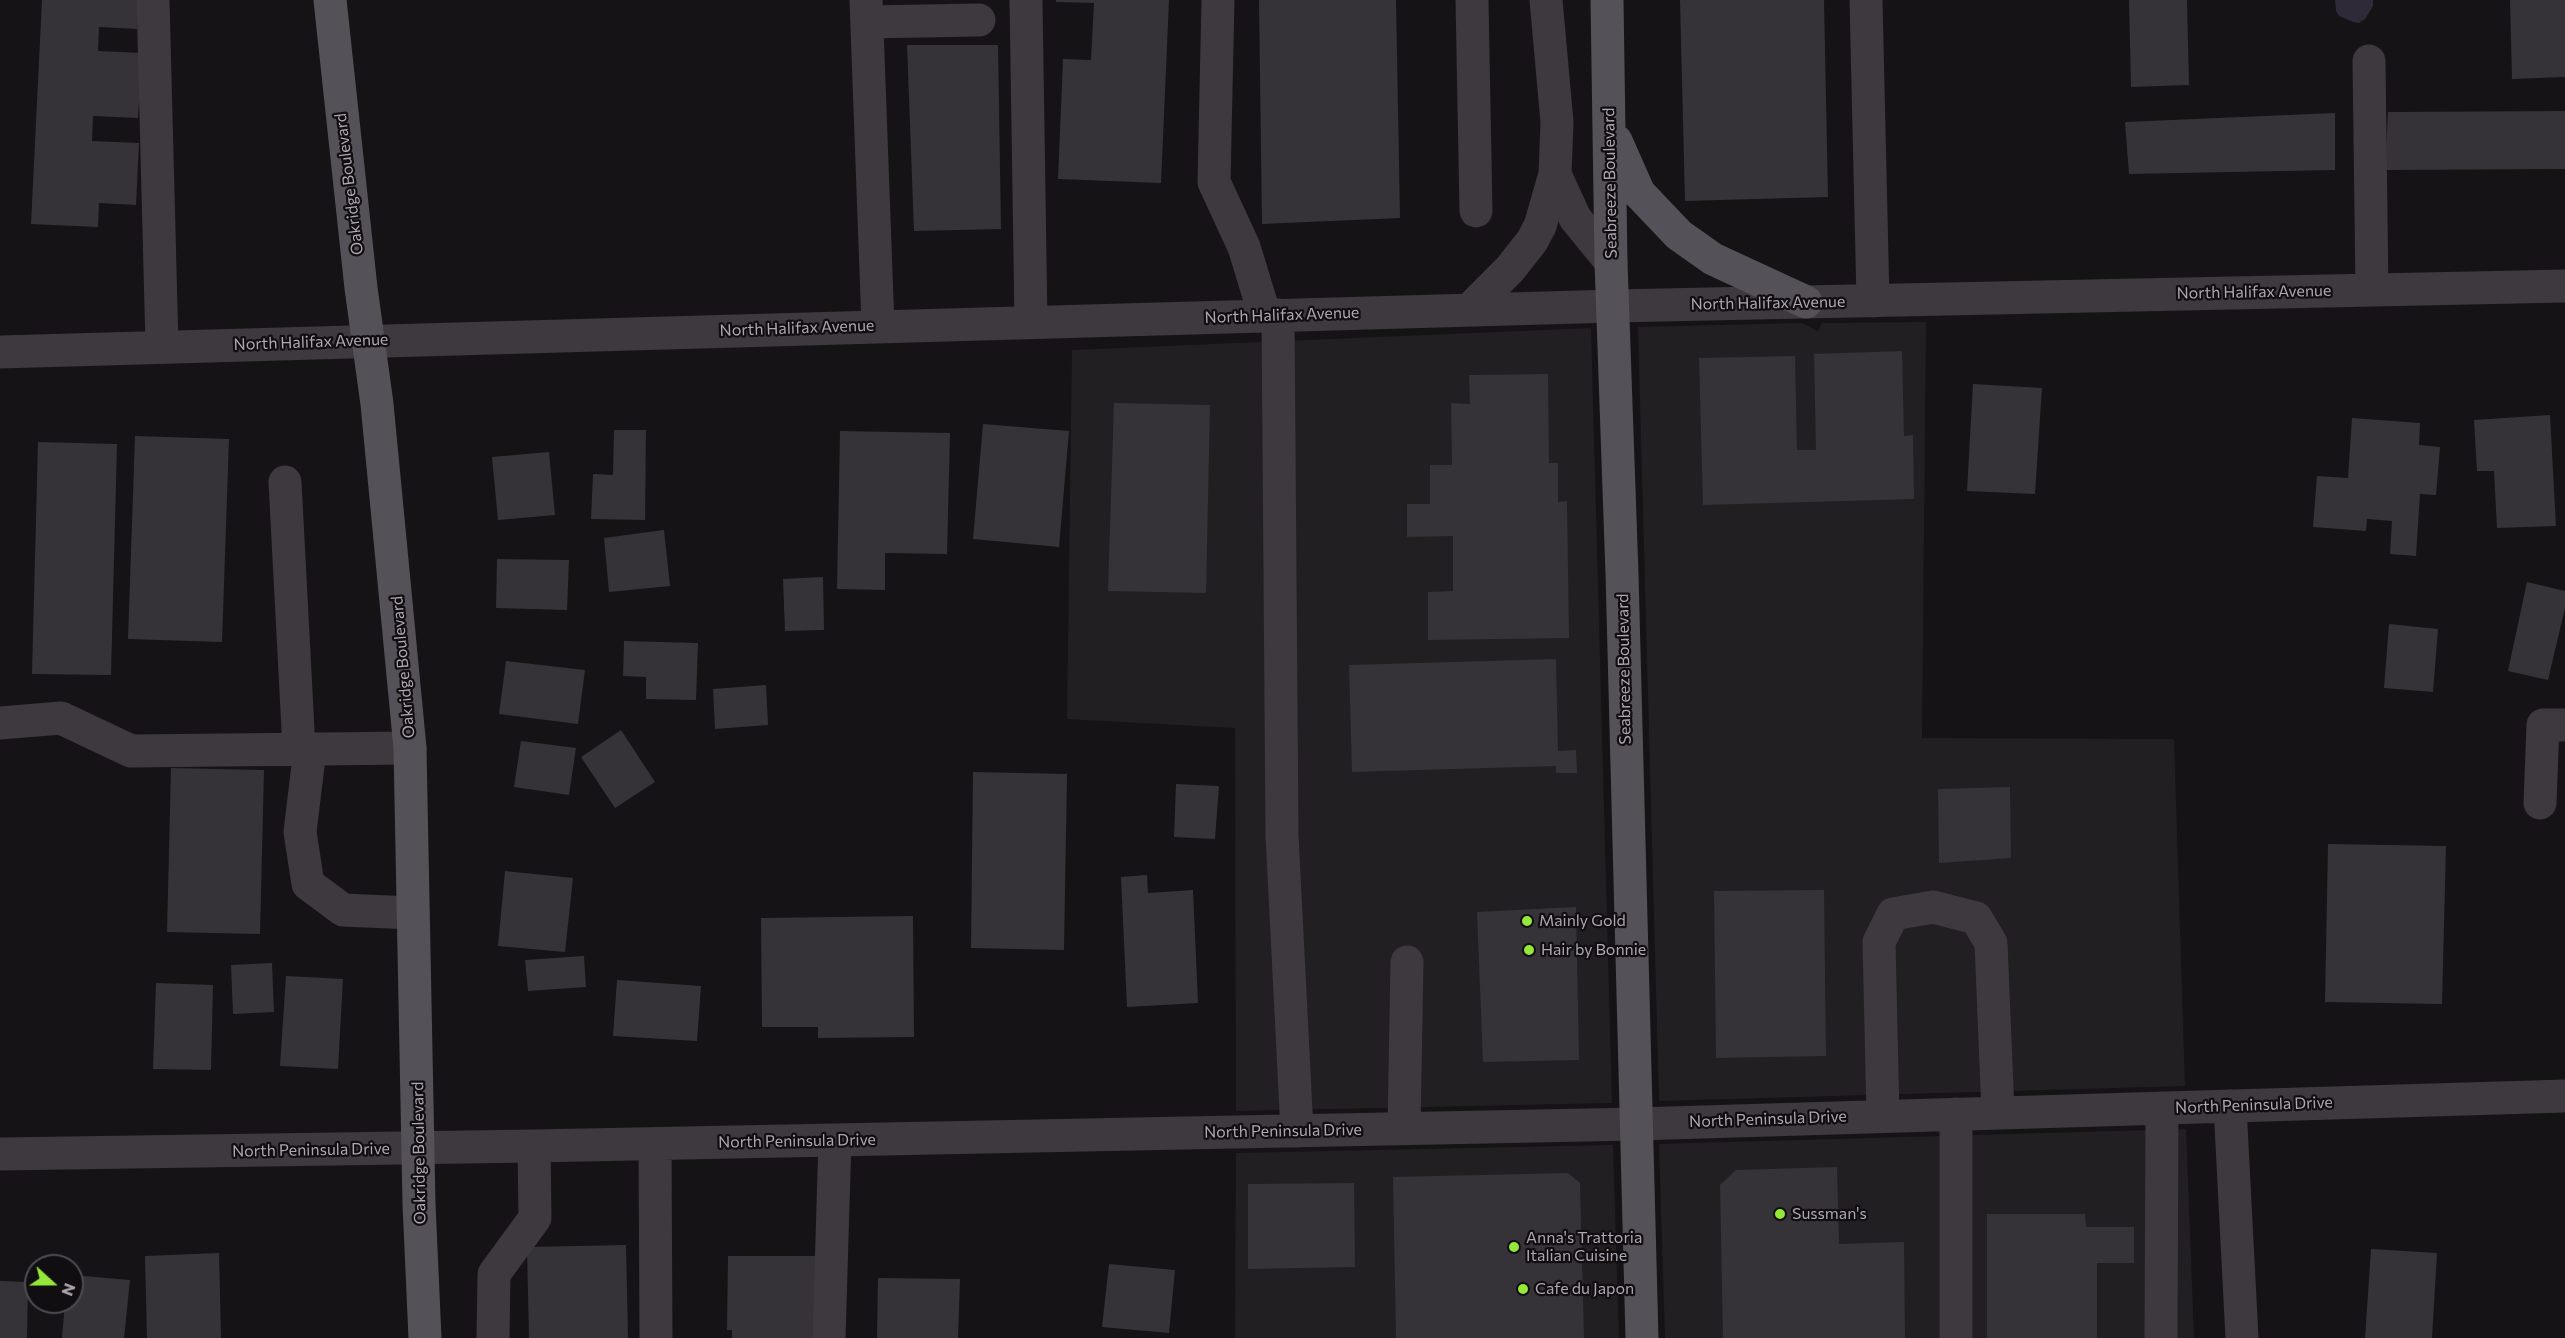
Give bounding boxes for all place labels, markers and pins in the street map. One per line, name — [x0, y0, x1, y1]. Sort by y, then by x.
place label: Mainly Gold — [1539, 911, 1626, 931]
marker: Mainly Gold — [1520, 914, 1534, 928]
place label: Hair by Bonnie — [1541, 940, 1646, 960]
marker: Hair by Bonnie — [1522, 943, 1536, 957]
place label: Sussman's — [1792, 1204, 1867, 1224]
marker: Sussman's — [1773, 1207, 1787, 1221]
place label: Anna's Trattoria Italian Cuisine — [1526, 1228, 1642, 1266]
marker: Anna's Trattoria Italian Cuisine — [1507, 1240, 1521, 1254]
place label: Cafe du Japon — [1535, 1279, 1634, 1299]
marker: Cafe du Japon — [1516, 1282, 1530, 1296]

